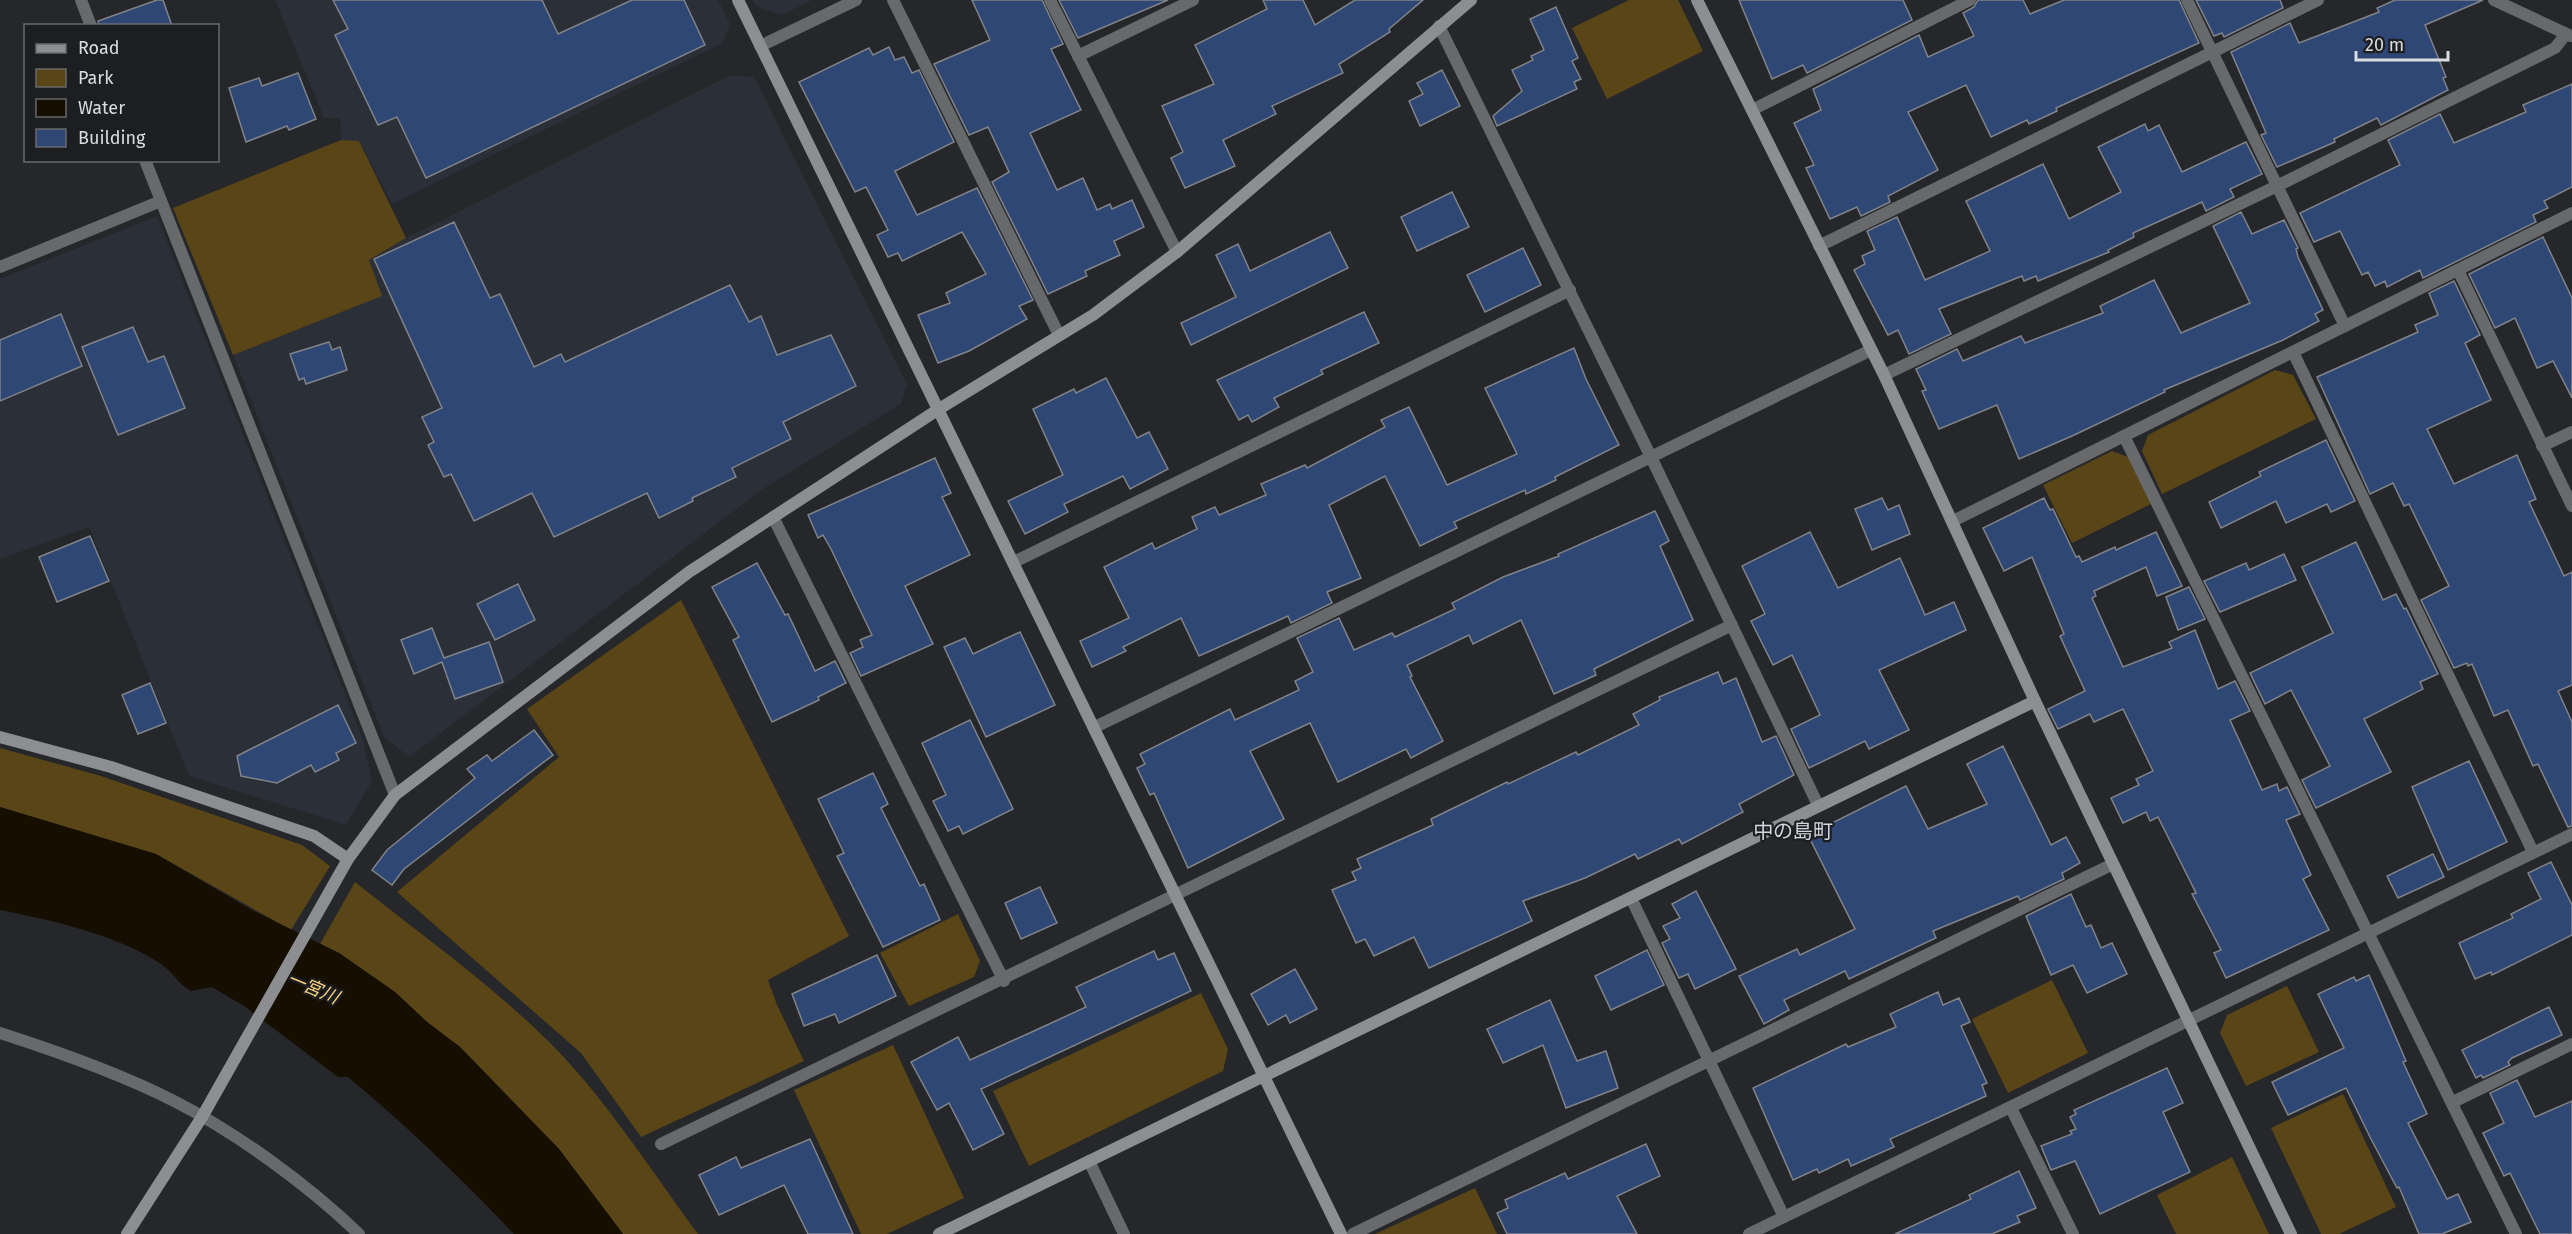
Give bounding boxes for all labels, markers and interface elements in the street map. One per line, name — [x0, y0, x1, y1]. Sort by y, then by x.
legend — [24, 24, 219, 162]
scale bar — [2356, 24, 2448, 62]
text: 20 m — [2365, 34, 2404, 56]
text: Road — [78, 37, 120, 59]
text: Park — [78, 67, 114, 89]
text: Water — [78, 97, 125, 119]
text: Building — [78, 127, 146, 149]
district label: 中の島町 — [1753, 819, 1833, 843]
water label: 一宮川 — [284, 967, 344, 1009]

